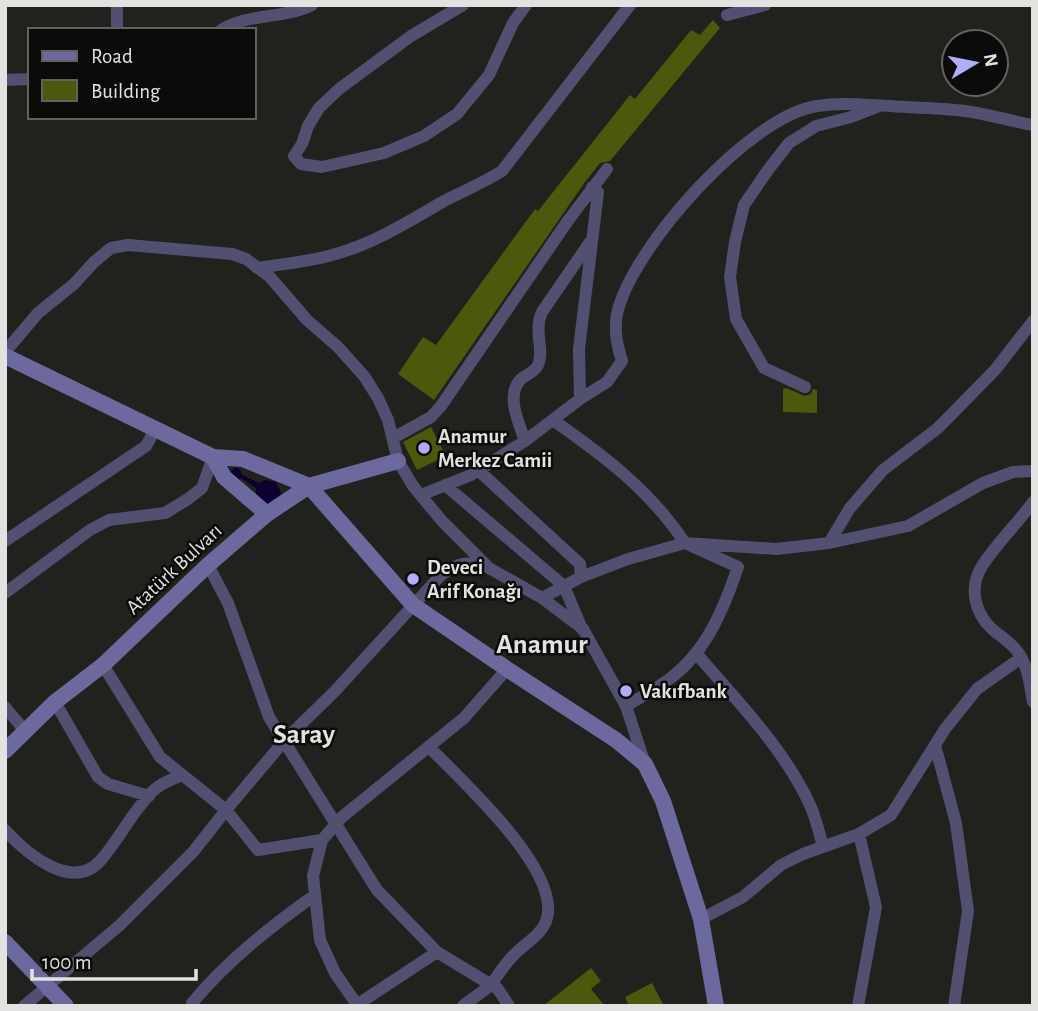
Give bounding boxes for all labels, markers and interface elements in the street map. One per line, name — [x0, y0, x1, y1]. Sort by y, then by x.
legend — [28, 28, 256, 119]
north arrow — [940, 28, 1010, 98]
text: Road — [91, 46, 133, 67]
text: N — [980, 52, 1001, 68]
text: Building — [91, 81, 161, 102]
place label: Anamur Merkez Camii — [438, 426, 552, 471]
marker: Anamur Merkez Camii — [416, 440, 432, 456]
street label: Atatürk Bulvarı — [122, 520, 226, 618]
place label: Deveci Arif Konağı — [427, 557, 522, 602]
marker: Deveci Arif Konağı — [405, 571, 421, 587]
district label: Anamur — [496, 631, 588, 659]
place label: Vakıfbank — [640, 681, 728, 702]
marker: Vakıfbank — [618, 683, 634, 699]
district label: Saray — [273, 721, 336, 749]
scale bar — [32, 937, 196, 981]
text: 100 m — [42, 952, 92, 973]

